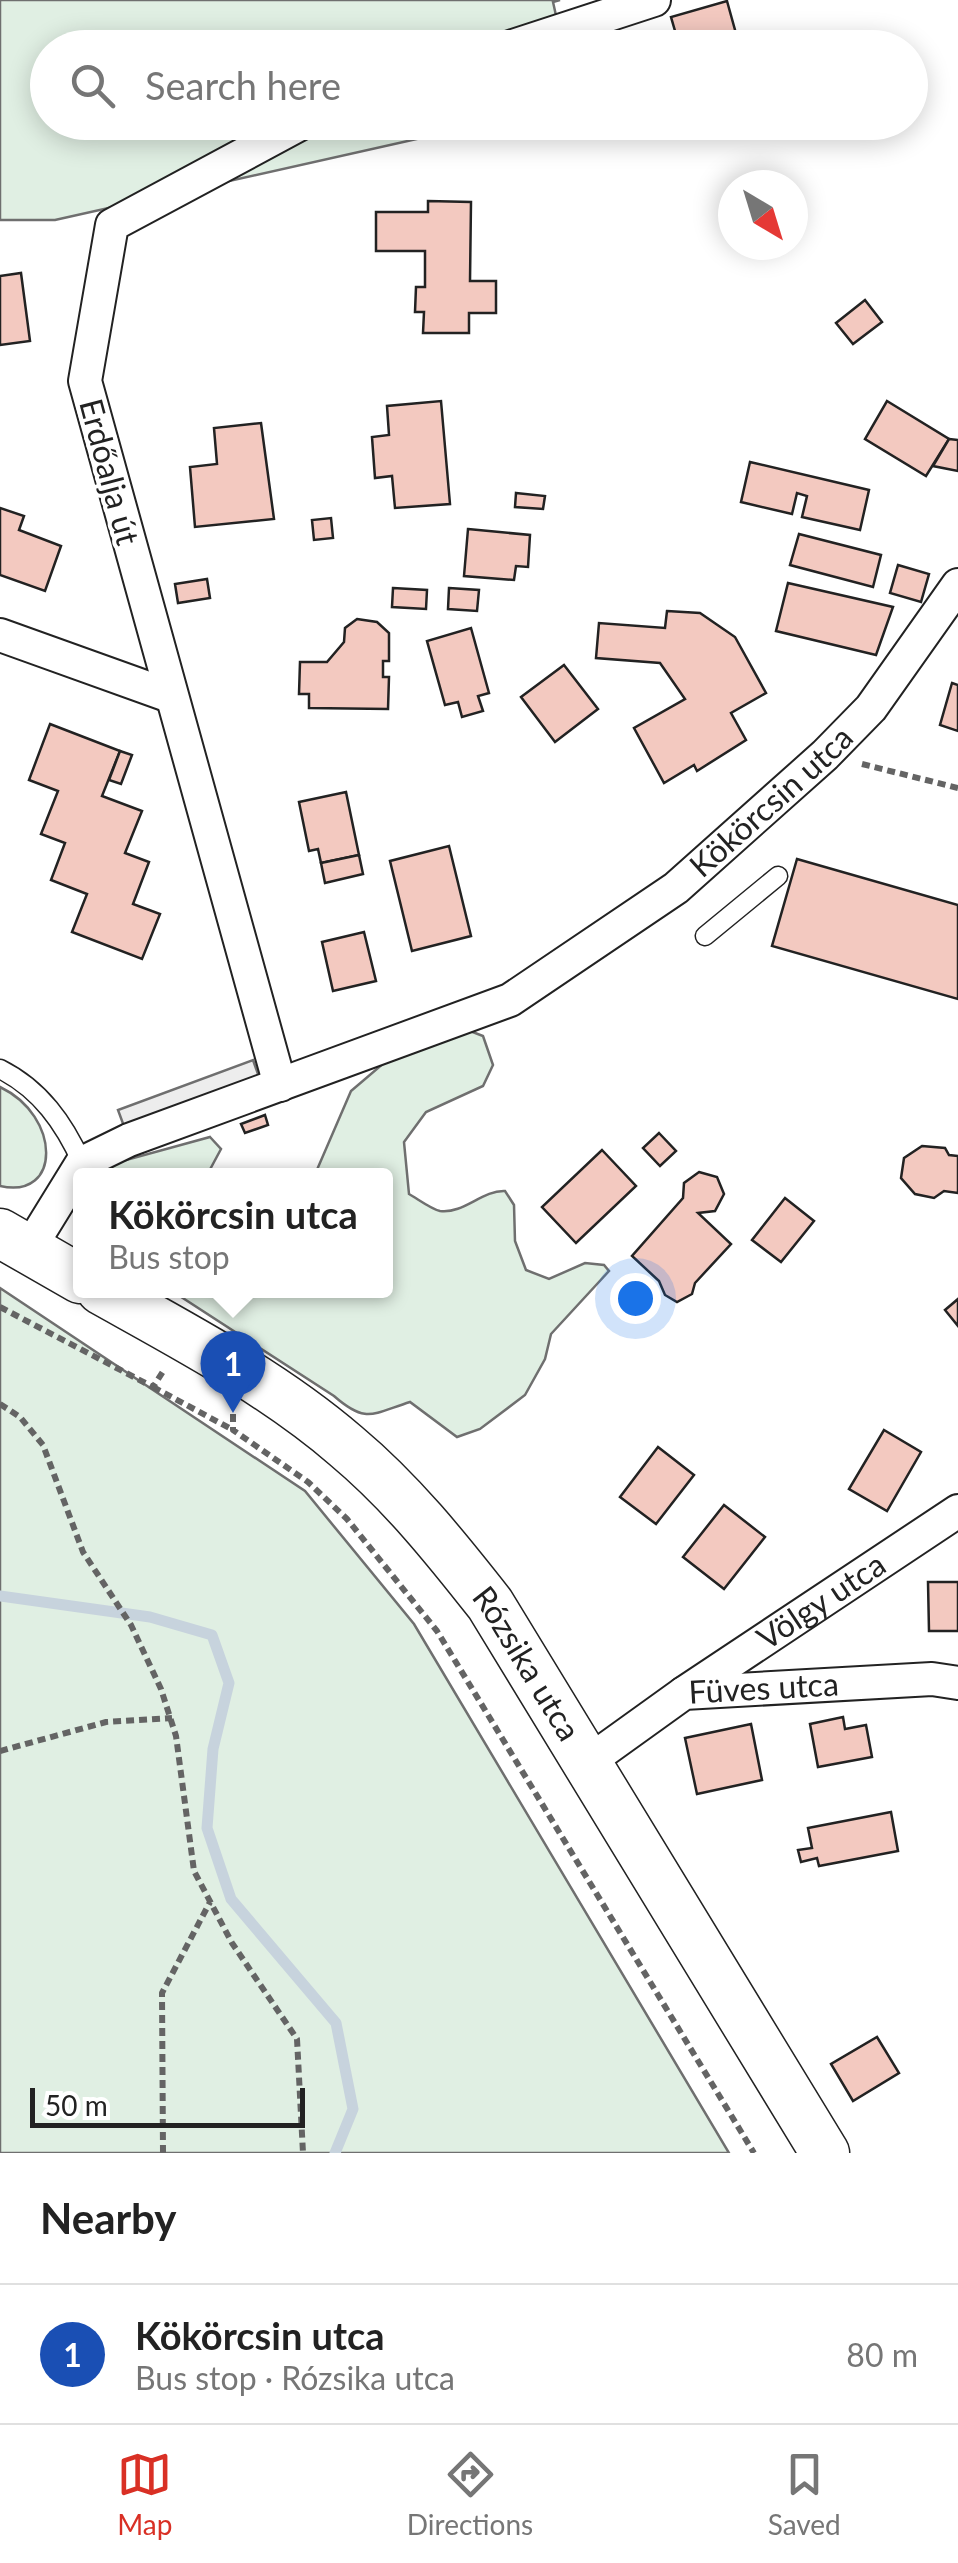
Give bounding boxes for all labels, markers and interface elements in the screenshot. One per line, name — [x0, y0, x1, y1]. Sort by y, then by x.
search box — [30, 30, 928, 140]
icon: search — [65, 58, 120, 113]
text: Search here — [145, 62, 341, 108]
north arrow — [718, 170, 808, 260]
street label: Erdőalja út — [72, 394, 149, 549]
street label: Kökörcsin utca — [681, 718, 860, 884]
popup — [73, 1168, 393, 1298]
text: Kökörcsin utca — [108, 1191, 358, 1237]
text: Bus stop — [108, 1237, 230, 1276]
your location — [610, 1273, 661, 1324]
pin: 1 — [200, 1330, 266, 1413]
street label: Völgy utca — [749, 1544, 892, 1657]
street label: Rózsika utca — [465, 1578, 590, 1747]
street label: Füves utca — [687, 1663, 840, 1711]
scale bar — [30, 2083, 305, 2128]
text: 50 m — [45, 2088, 108, 2122]
text: Nearby — [40, 2193, 177, 2243]
text: Kökörcsin utca — [135, 2312, 385, 2358]
text: 1 — [63, 2335, 82, 2374]
text: 80 m — [846, 2335, 918, 2374]
text: Bus stop · Rózsika utca — [135, 2358, 455, 2397]
tab: Map — [117, 2447, 172, 2541]
tab: Directions — [407, 2447, 533, 2541]
tab: Saved — [768, 2447, 841, 2541]

